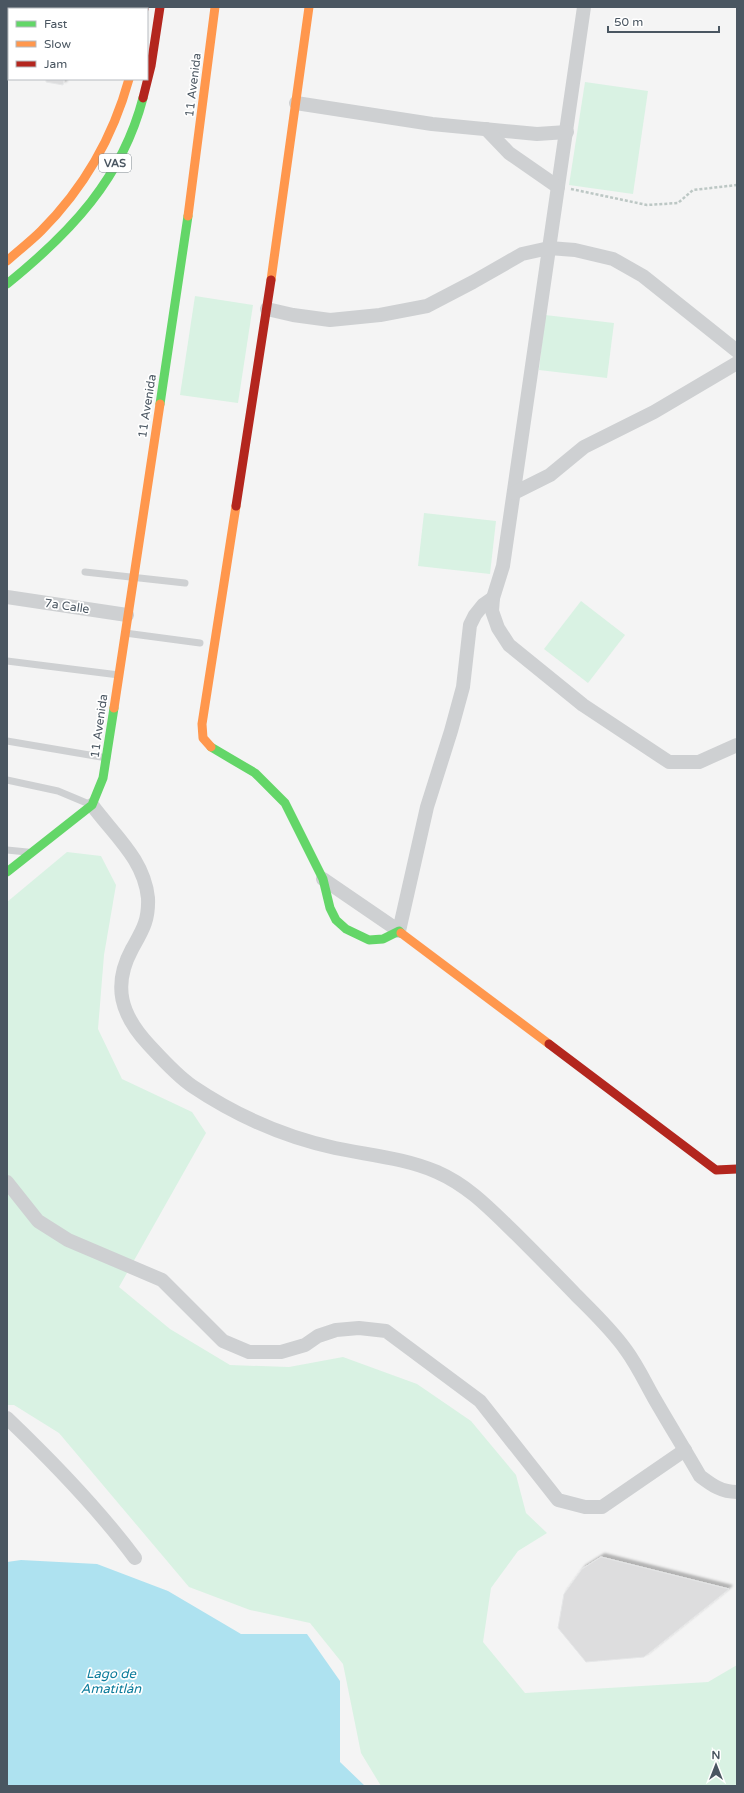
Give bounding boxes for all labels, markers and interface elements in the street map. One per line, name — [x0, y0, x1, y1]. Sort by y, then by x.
legend — [8, 8, 148, 80]
scale bar — [608, 8, 719, 34]
text: 50 m — [614, 15, 643, 29]
text: Fast — [44, 17, 68, 31]
text: Slow — [44, 37, 71, 51]
street label: 11 Avenida — [182, 52, 204, 118]
text: Jam — [44, 57, 67, 71]
road number: VAS — [99, 154, 131, 172]
street label: 11 Avenida — [135, 373, 159, 439]
street label: 7a Calle — [44, 596, 91, 616]
street label: 11 Avenida — [88, 693, 110, 759]
water label: Lago de Amatitlán — [81, 1666, 142, 1697]
north arrow — [696, 1745, 736, 1785]
text: N — [712, 1749, 720, 1762]

